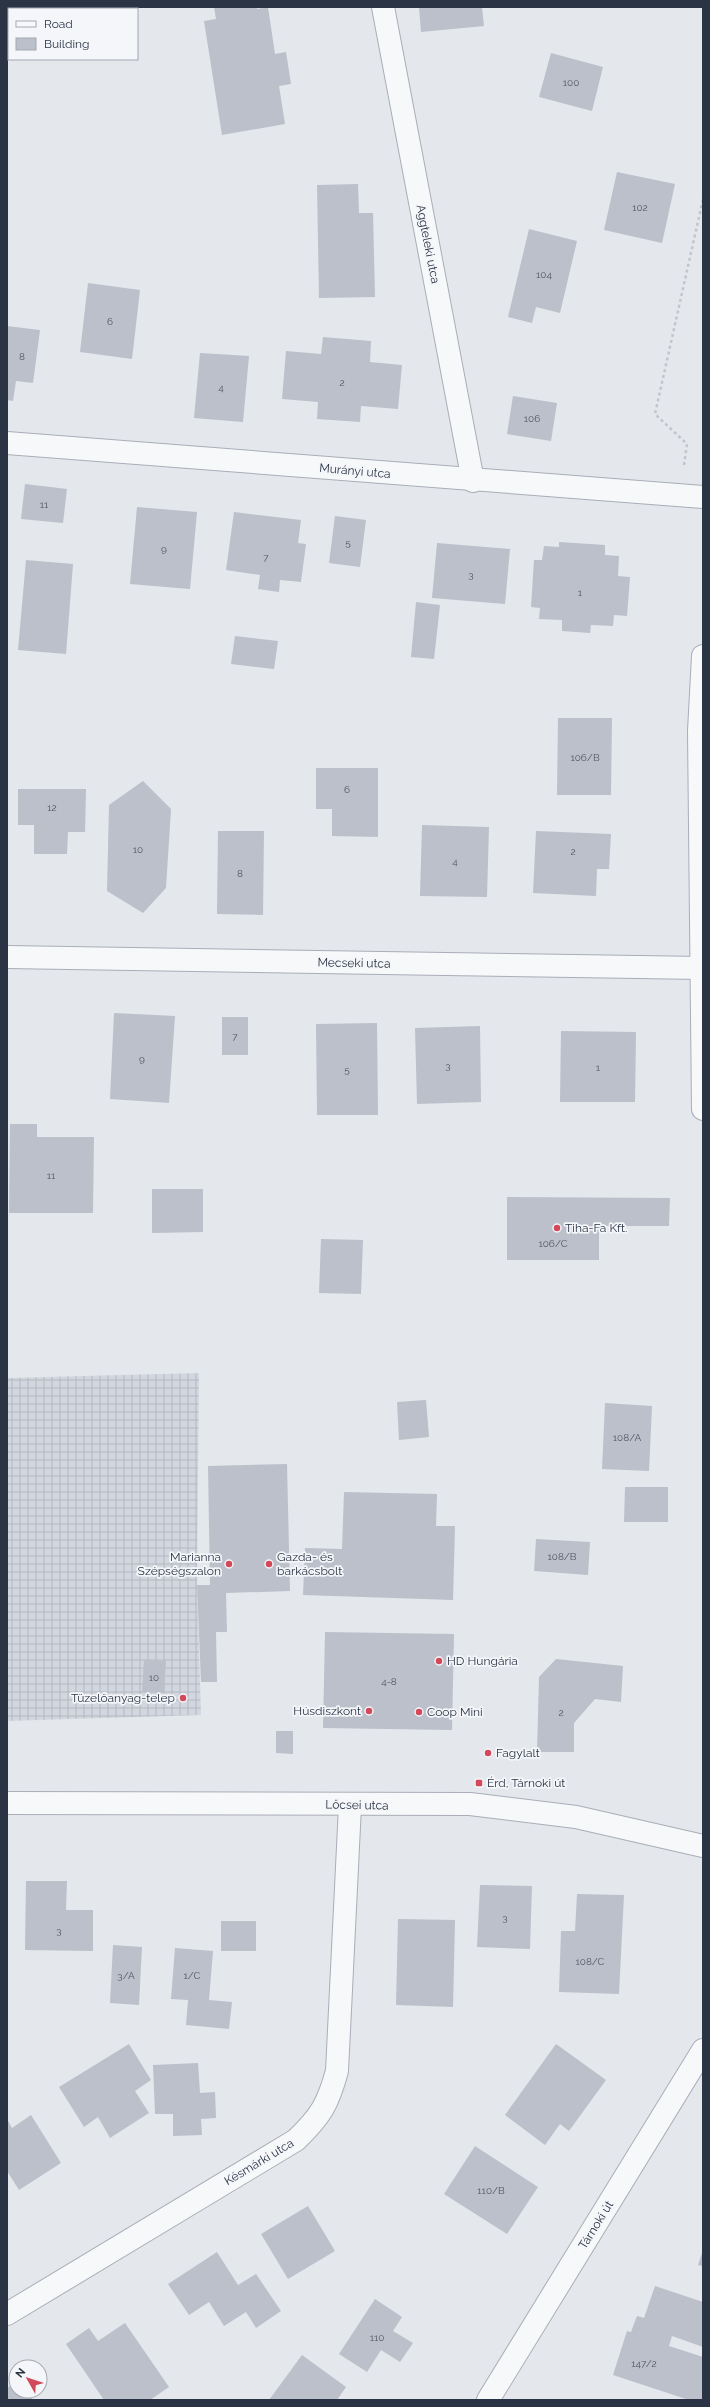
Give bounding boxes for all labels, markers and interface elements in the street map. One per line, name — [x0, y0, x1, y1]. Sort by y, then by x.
legend — [8, 8, 138, 60]
text: Road — [44, 17, 73, 31]
text: Building — [44, 37, 90, 51]
house number: 100 — [563, 77, 579, 88]
house number: 102 — [632, 202, 648, 213]
street label: Aggteleki utca — [413, 203, 443, 285]
house number: 104 — [536, 269, 552, 280]
house number: 6 — [107, 316, 113, 327]
house number: 8 — [19, 351, 25, 362]
house number: 2 — [339, 377, 345, 388]
house number: 4 — [218, 382, 224, 393]
house number: 106 — [524, 413, 540, 424]
street label: Murányi utca — [319, 461, 391, 481]
house number: 11 — [40, 499, 49, 510]
house number: 5 — [345, 537, 351, 548]
house number: 9 — [161, 543, 167, 554]
house number: 7 — [263, 552, 269, 563]
house number: 3 — [468, 569, 474, 580]
house number: 1 — [578, 587, 583, 598]
house number: 106/B — [570, 752, 600, 763]
house number: 6 — [344, 784, 350, 795]
house number: 12 — [47, 802, 57, 813]
house number: 10 — [133, 844, 143, 855]
house number: 2 — [570, 846, 576, 857]
house number: 4 — [452, 856, 458, 867]
house number: 8 — [237, 868, 243, 879]
street label: Mecseki utca — [317, 955, 391, 971]
house number: 7 — [232, 1031, 238, 1042]
house number: 9 — [139, 1053, 145, 1064]
house number: 3 — [445, 1060, 451, 1071]
house number: 1 — [596, 1062, 601, 1073]
house number: 5 — [344, 1064, 350, 1075]
house number: 11 — [47, 1170, 56, 1181]
place label: Tiha-Fa Kft. — [565, 1221, 627, 1235]
marker: Tiha-Fa Kft. — [552, 1223, 562, 1233]
house number: 106/C — [538, 1238, 568, 1249]
house number: 108/A — [613, 1432, 641, 1443]
place label: Marianna Szépségszalon — [138, 1550, 221, 1578]
place label: Gazda- és barkácsbolt — [277, 1550, 342, 1578]
house number: 108/B — [547, 1551, 577, 1562]
marker: Marianna Szépségszalon — [224, 1559, 234, 1569]
marker: Gazda- és barkácsbolt — [264, 1559, 274, 1569]
place label: HD Hungária — [447, 1654, 518, 1668]
marker: HD Hungária — [434, 1656, 444, 1666]
house number: 10 — [149, 1672, 159, 1683]
house number: 4-8 — [381, 1676, 397, 1687]
place label: Tüzelőanyag-telep — [71, 1691, 175, 1705]
marker: Tüzelőanyag-telep — [178, 1693, 188, 1703]
place label: Húsdiszkont — [293, 1704, 361, 1718]
place label: Coop Mini — [427, 1705, 483, 1719]
marker: Húsdiszkont — [364, 1706, 374, 1716]
marker: Coop Mini — [414, 1707, 424, 1717]
house number: 2 — [558, 1707, 564, 1718]
place label: Fagylalt — [496, 1746, 540, 1760]
marker: Fagylalt — [483, 1748, 493, 1758]
place label: Érd, Tárnoki út — [487, 1776, 565, 1790]
marker: Érd, Tárnoki út — [474, 1778, 484, 1788]
street label: Lőcsei utca — [325, 1797, 389, 1813]
house number: 3 — [502, 1912, 508, 1923]
house number: 3 — [56, 1925, 62, 1936]
house number: 108/C — [576, 1956, 605, 1967]
house number: 3/A — [117, 1970, 135, 1981]
house number: 1/C — [184, 1970, 201, 1981]
street label: Késmárki utca — [222, 2136, 296, 2188]
house number: 110/B — [477, 2185, 505, 2196]
street label: Tárnoki út — [576, 2198, 616, 2252]
house number: 110 — [370, 2332, 384, 2343]
house number: 147/2 — [631, 2358, 657, 2369]
north arrow — [8, 2359, 48, 2399]
text: N — [13, 2366, 28, 2380]

